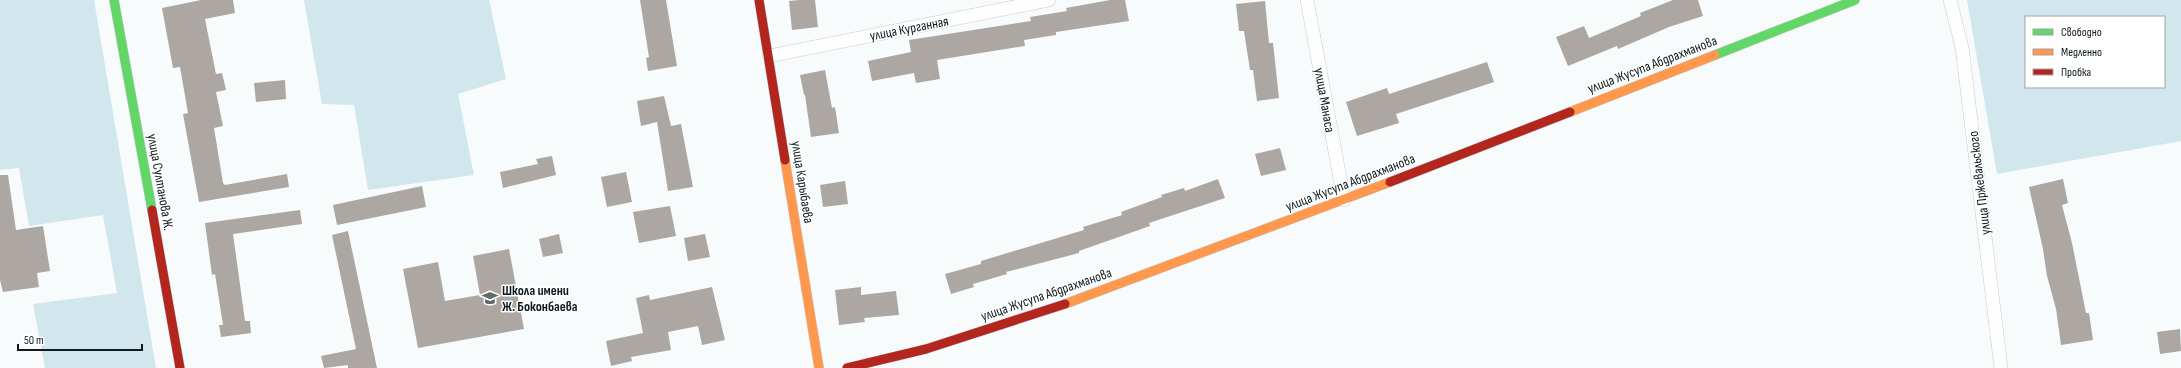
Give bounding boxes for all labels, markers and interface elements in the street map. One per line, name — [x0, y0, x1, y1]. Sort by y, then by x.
street label: улица Курганная — [868, 13, 950, 44]
legend — [2025, 16, 2165, 88]
text: Свободно — [2061, 25, 2102, 40]
street label: улица Жусупа Абдрахманова — [1585, 32, 1719, 97]
text: Медленно — [2061, 45, 2102, 60]
text: Пробка — [2061, 65, 2092, 80]
street label: улица Манаса — [1310, 66, 1339, 134]
street label: улица Пржевальского — [1965, 130, 1994, 236]
street label: улица Султанова Ж. — [144, 132, 177, 232]
street label: улица Карыбаева — [788, 140, 817, 224]
street label: улица Жусупа Абдрахманова — [1283, 150, 1417, 215]
street label: улица Жусупа Абдрахманова — [978, 264, 1114, 325]
place label: Школа имени Ж. Боконбаева — [502, 282, 578, 315]
school or university icon: Школа имени Ж. Боконбаева — [481, 289, 499, 307]
scale bar — [18, 326, 142, 352]
text: 50 m — [24, 333, 44, 348]

